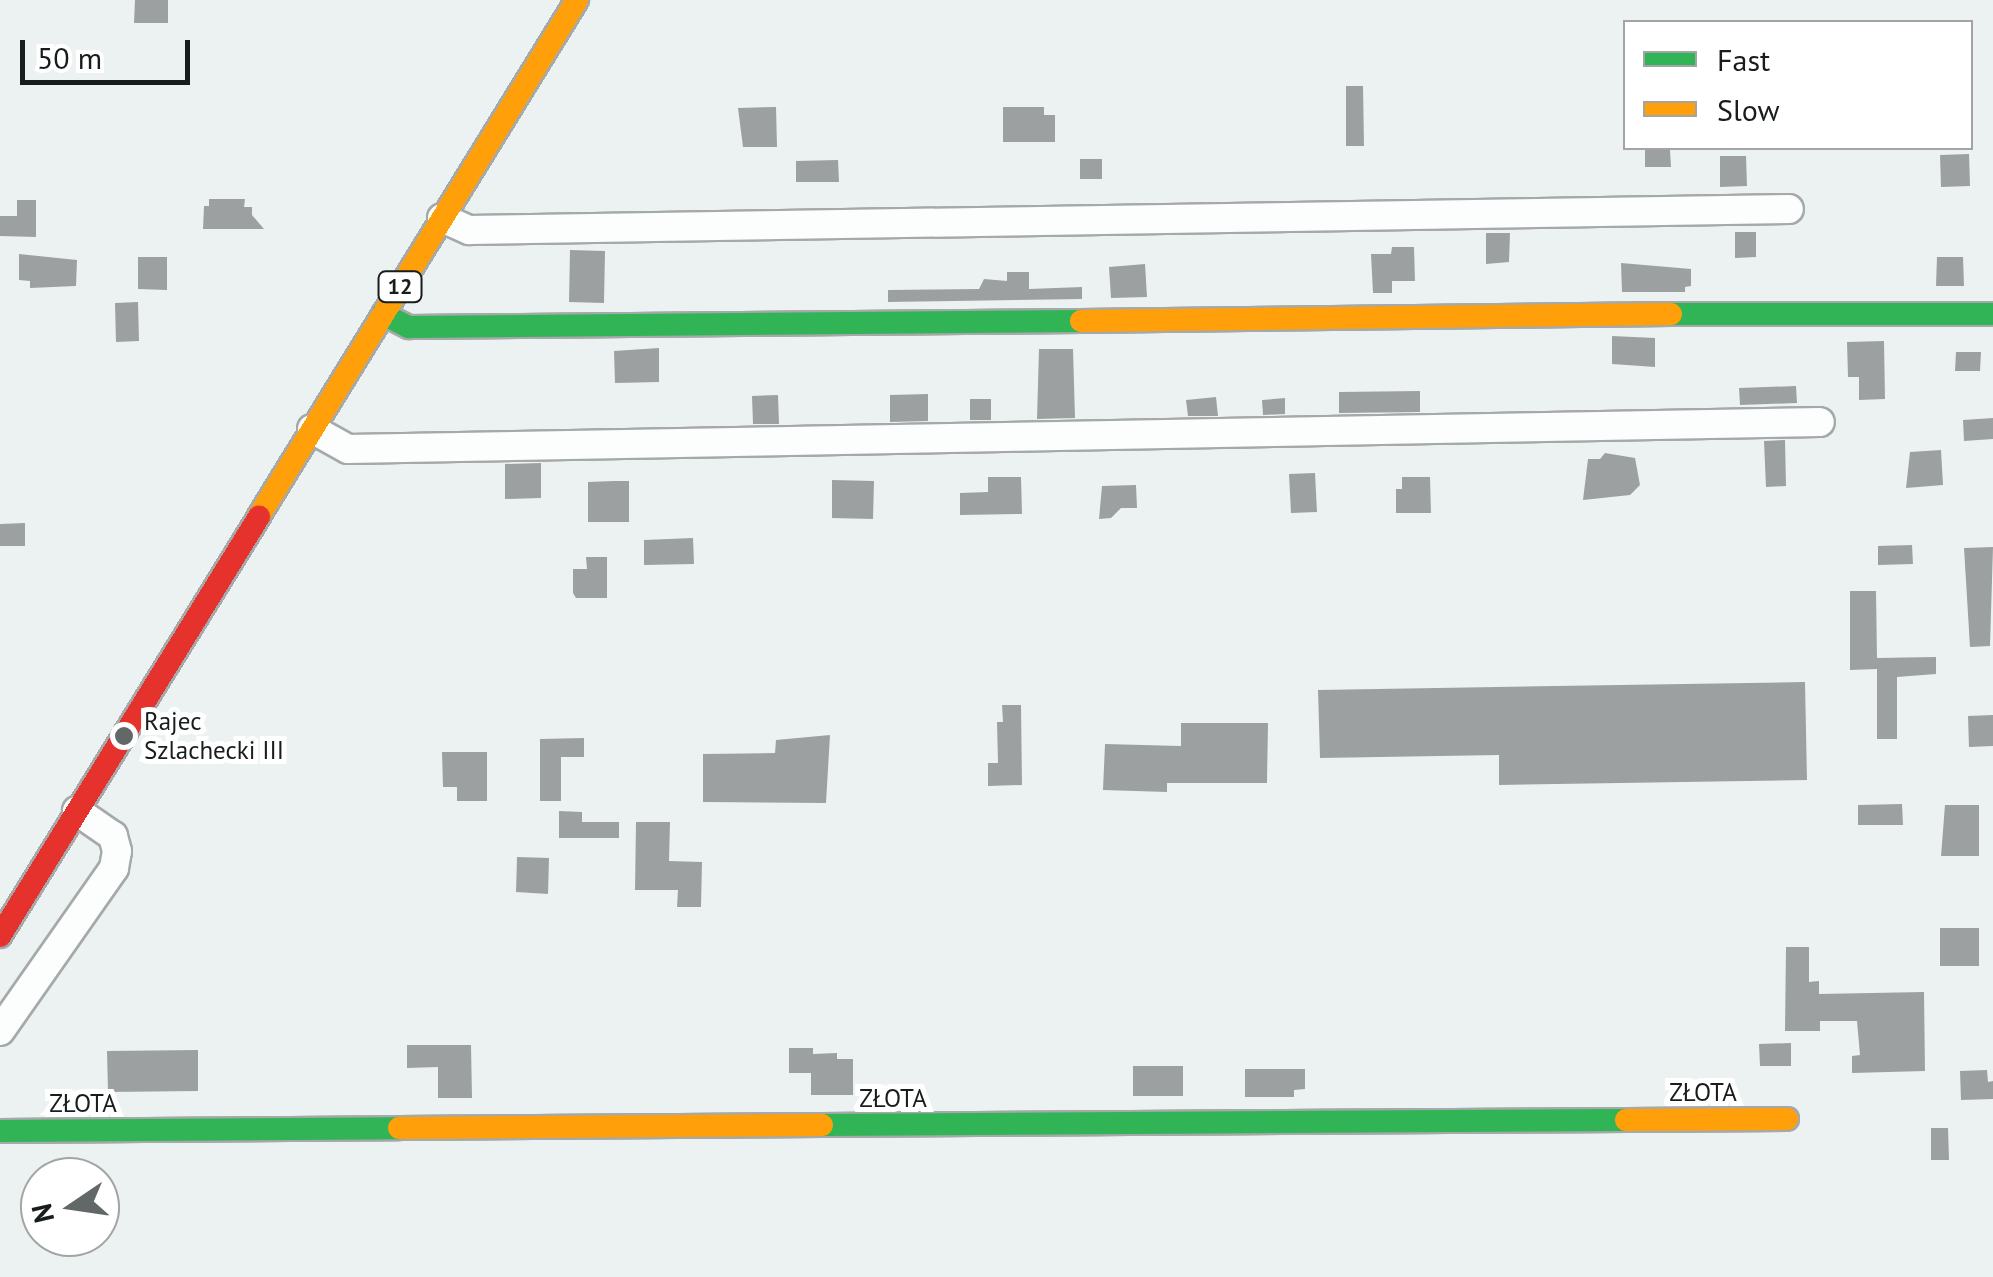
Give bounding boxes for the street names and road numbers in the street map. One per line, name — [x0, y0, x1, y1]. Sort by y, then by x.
road number: 12 — [378, 270, 422, 304]
street label: ZŁOTA — [1669, 1077, 1737, 1107]
street label: ZŁOTA — [859, 1083, 927, 1113]
street label: ZŁOTA — [49, 1088, 117, 1118]

